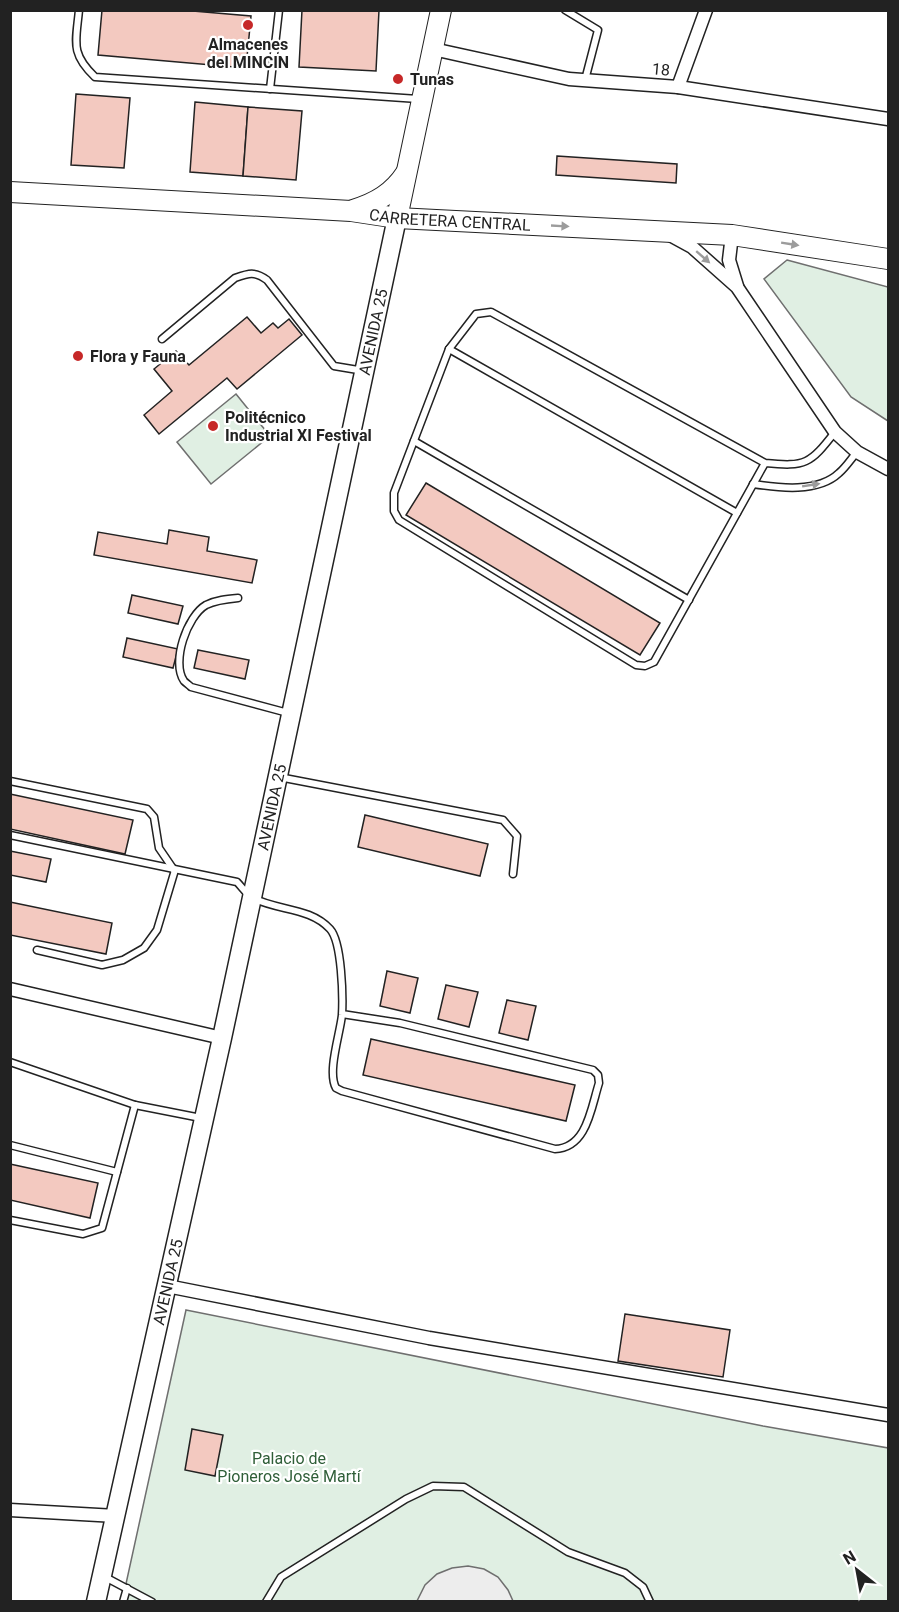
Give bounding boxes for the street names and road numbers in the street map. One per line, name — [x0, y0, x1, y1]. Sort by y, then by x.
street label: 18 — [651, 59, 671, 80]
street label: CARRETERA CENTRAL — [368, 205, 532, 235]
street label: AVENIDA 25 — [355, 287, 392, 377]
street label: AVENIDA 25 — [253, 762, 290, 852]
street label: AVENIDA 25 — [149, 1237, 187, 1327]

